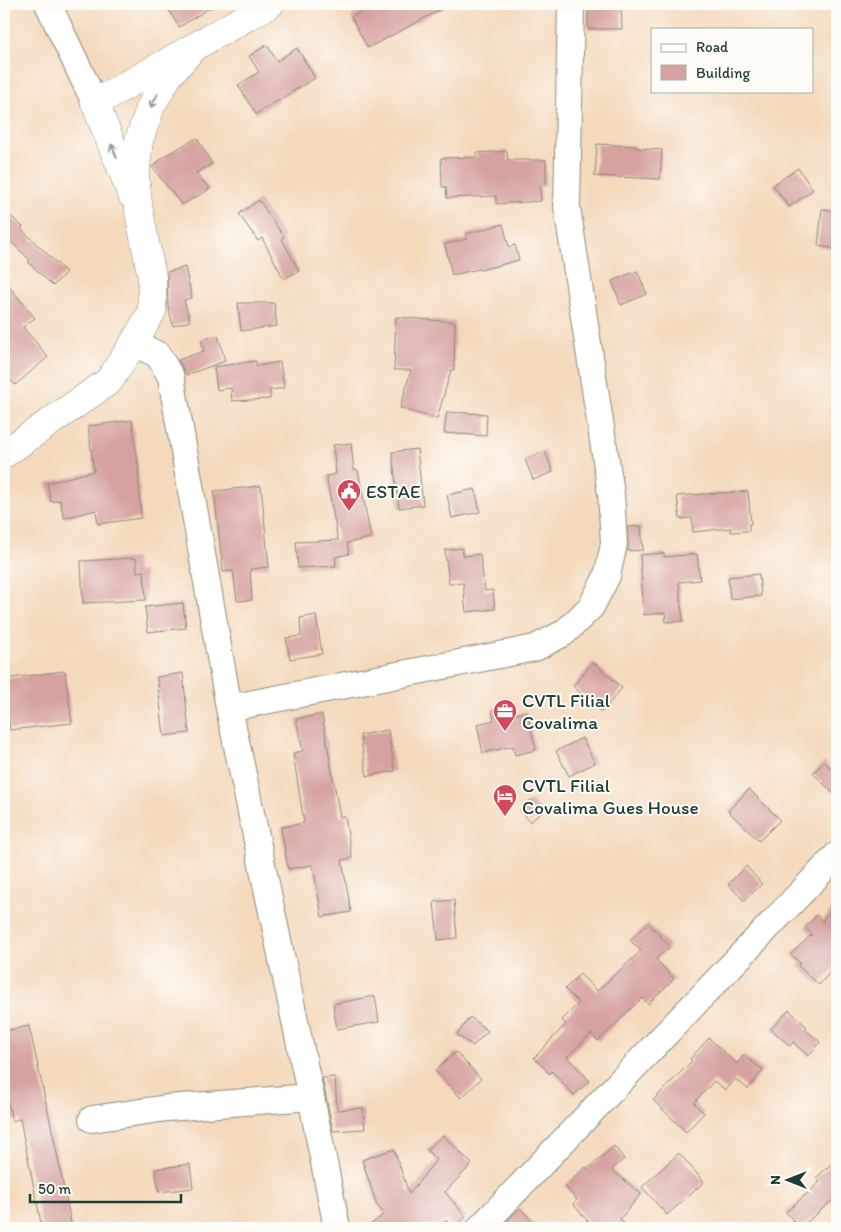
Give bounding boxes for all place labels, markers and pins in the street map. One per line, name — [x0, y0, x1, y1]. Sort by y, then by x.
public building icon: ESTAE — [336, 478, 362, 512]
place label: ESTAE — [366, 480, 421, 503]
place label: CVTL Filial Covalima — [522, 689, 611, 734]
office icon: CVTL Filial Covalima — [492, 698, 518, 732]
place label: CVTL Filial Covalima Gues House — [522, 774, 699, 819]
hotel icon: CVTL Filial Covalima Gues House — [492, 783, 518, 817]

